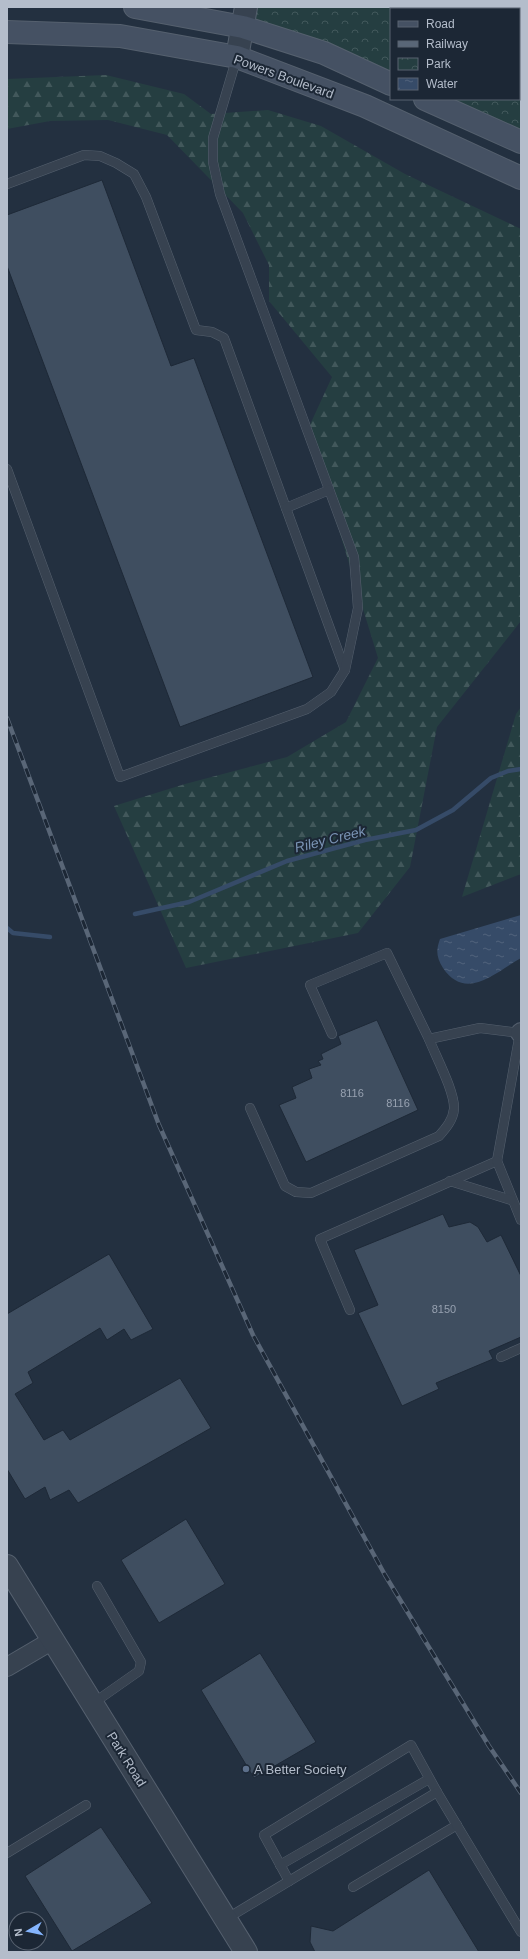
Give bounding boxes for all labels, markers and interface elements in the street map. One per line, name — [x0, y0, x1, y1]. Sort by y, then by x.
legend — [390, 8, 520, 100]
text: Road — [426, 17, 455, 31]
text: Railway — [426, 37, 468, 51]
street label: Powers Boulevard — [232, 51, 336, 102]
text: Park — [426, 57, 452, 71]
text: Water — [426, 77, 458, 91]
water label: Riley Creek — [293, 822, 368, 856]
house number: 8116 — [340, 1087, 364, 1099]
house number: 8116 — [386, 1097, 410, 1109]
house number: 8150 — [432, 1303, 456, 1315]
street label: Park Road — [104, 1729, 149, 1789]
place label: A Better Society — [254, 1762, 347, 1777]
marker: A Better Society — [241, 1764, 251, 1774]
north arrow — [8, 1911, 48, 1951]
text: N — [12, 1928, 25, 1937]

